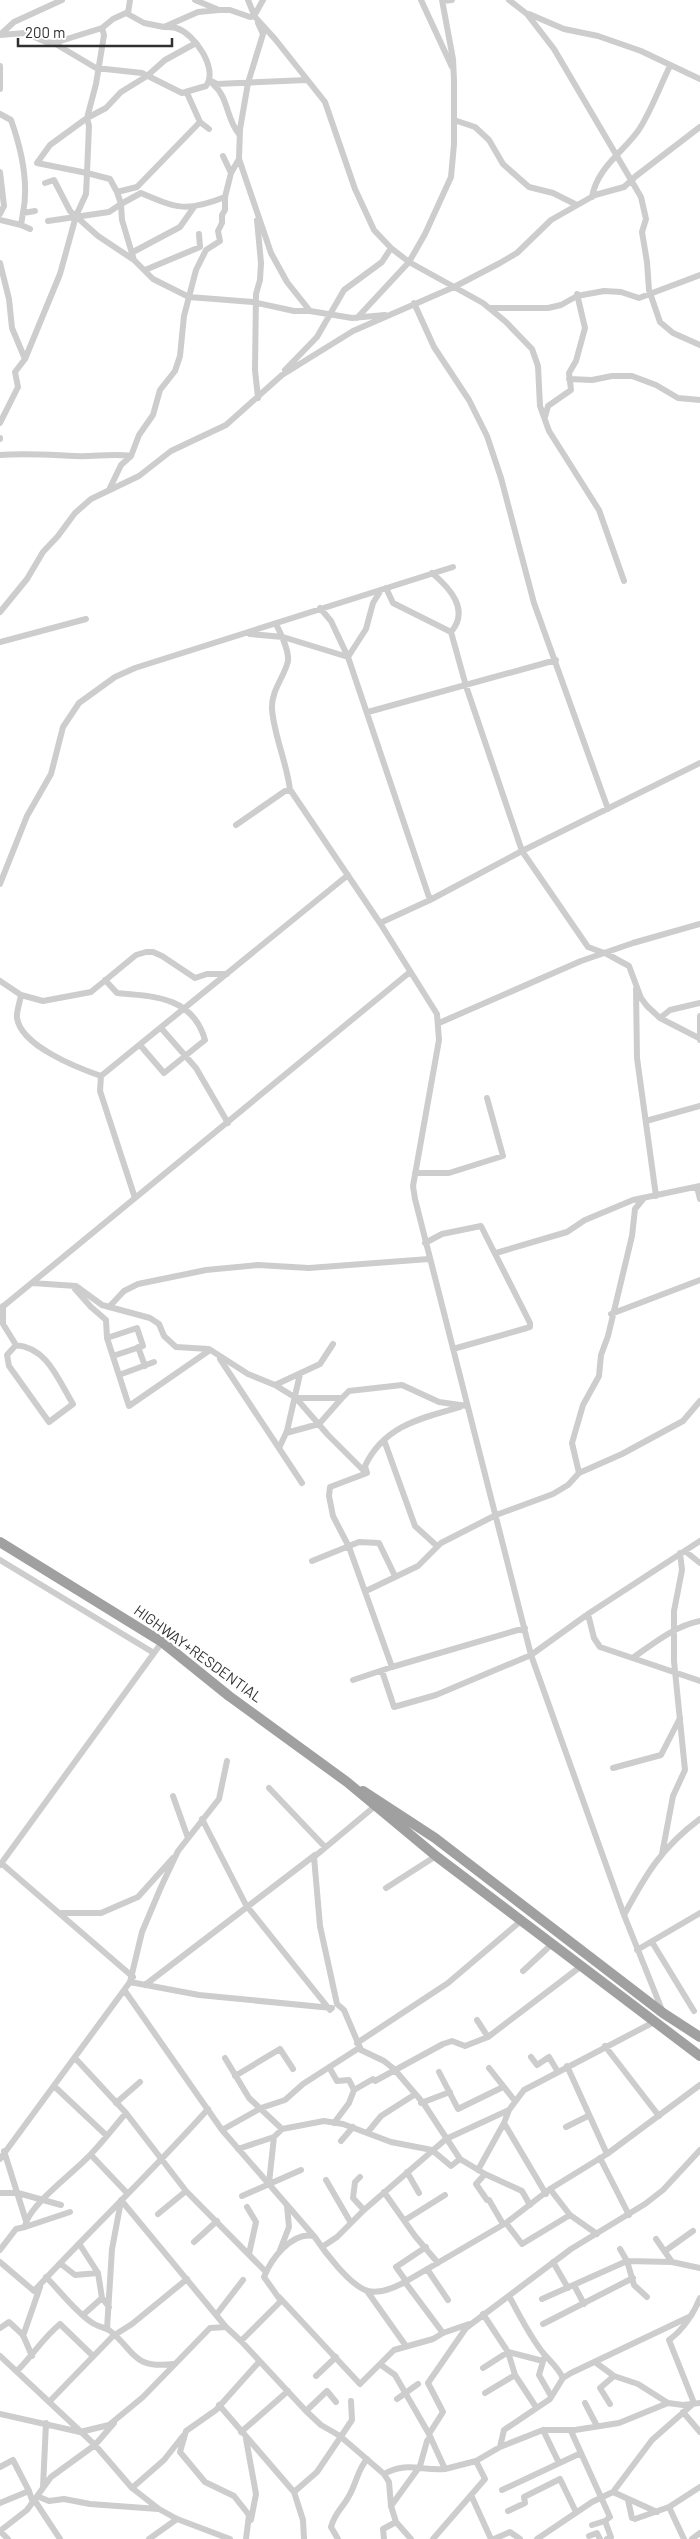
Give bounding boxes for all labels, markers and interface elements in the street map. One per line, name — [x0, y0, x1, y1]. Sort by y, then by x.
scale bar — [18, 15, 171, 47]
text: 200 m — [25, 23, 65, 41]
street label: HIGHWAY+RESDENTIAL — [131, 1601, 266, 1706]

